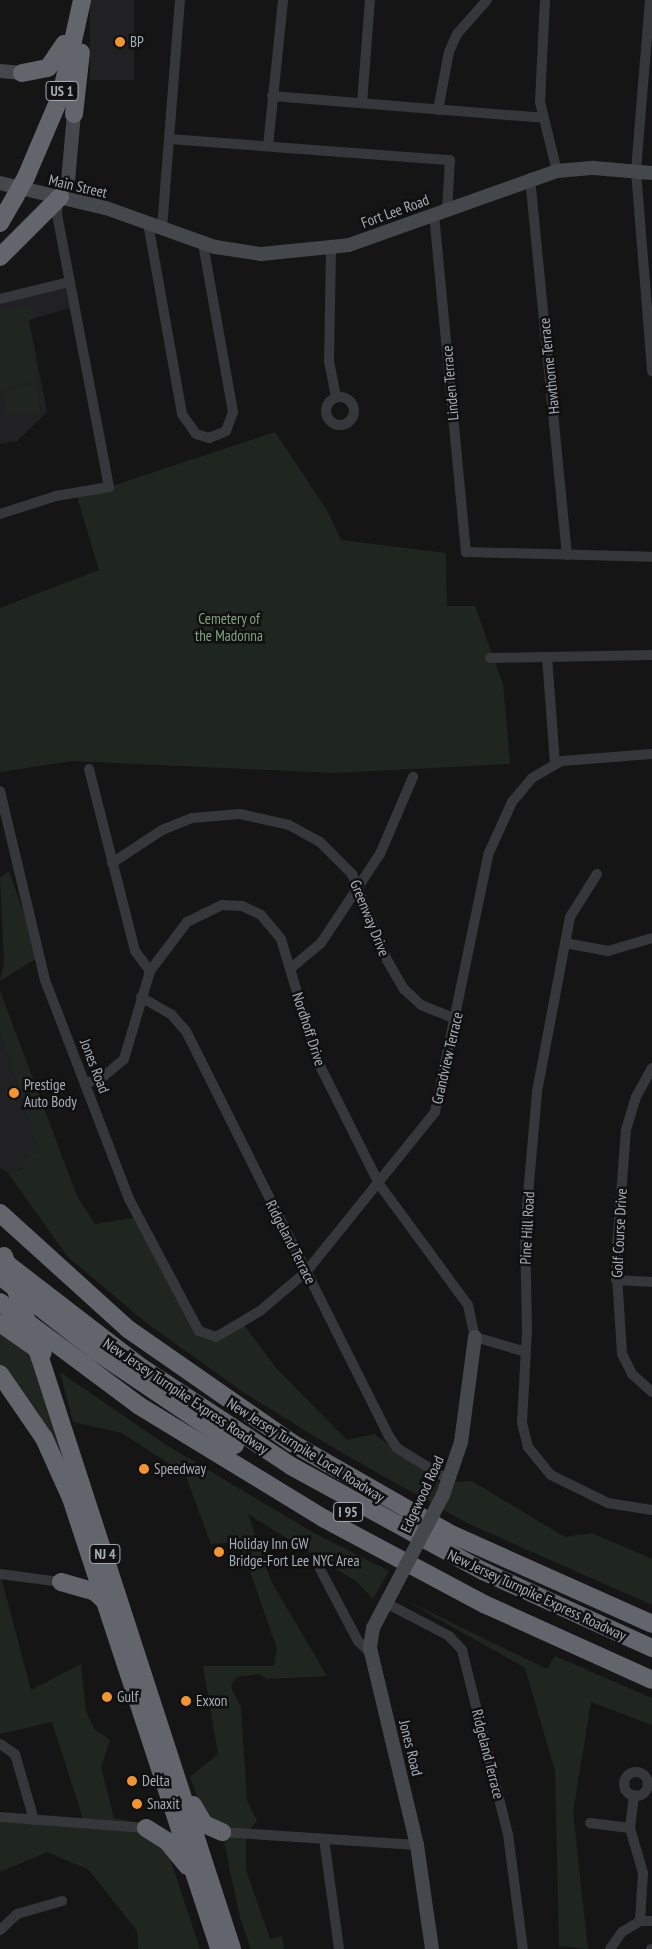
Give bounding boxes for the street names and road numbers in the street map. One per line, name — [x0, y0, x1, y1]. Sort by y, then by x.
road number: US 1 — [44, 80, 80, 102]
street label: Main Street — [47, 171, 109, 201]
street label: Fort Lee Road — [359, 190, 431, 232]
street label: Hawthorne Terrace — [535, 317, 563, 415]
street label: Linden Terrace — [438, 345, 462, 421]
street label: Greenway Drive — [346, 877, 394, 959]
street label: Nordhoff Drive — [289, 990, 329, 1068]
street label: Grandview Terrace — [428, 1010, 466, 1106]
street label: Jones Road — [76, 1036, 114, 1096]
street label: Golf Course Drive — [608, 1188, 630, 1278]
street label: Pine Hill Road — [516, 1191, 538, 1265]
street label: Ridgeland Terrace — [262, 1197, 320, 1287]
street label: New Jersey Turnpike Express Roadway — [100, 1334, 272, 1458]
street label: New Jersey Turnpike Local Roadway — [223, 1394, 389, 1506]
street label: Edgewood Road — [396, 1453, 448, 1535]
road number: I 95 — [333, 1500, 363, 1524]
road number: NJ 4 — [89, 1542, 121, 1566]
street label: New Jersey Turnpike Express Roadway — [444, 1545, 630, 1645]
street label: Ridgeland Terrace — [468, 1707, 508, 1801]
street label: Jones Road — [395, 1718, 427, 1778]

